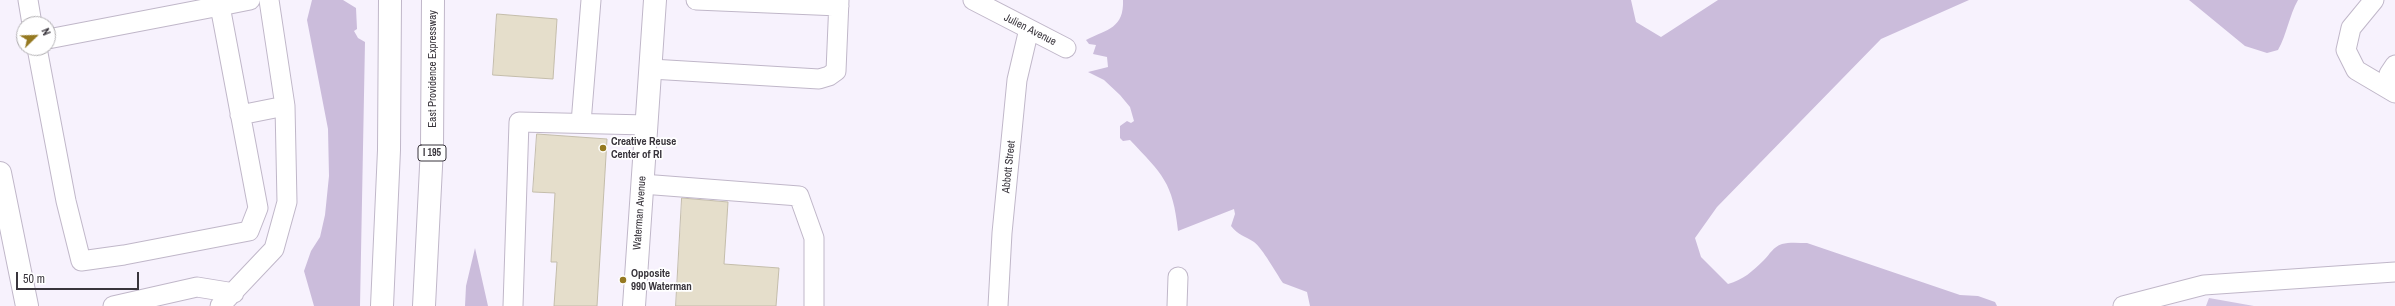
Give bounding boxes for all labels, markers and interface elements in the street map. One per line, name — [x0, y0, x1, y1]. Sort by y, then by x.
street label: East Providence Expressway — [426, 10, 440, 128]
street label: Julien Avenue — [1002, 11, 1058, 49]
north arrow — [16, 16, 56, 56]
text: N — [38, 26, 54, 37]
place label: Creative Reuse Center of RI — [611, 135, 676, 161]
street label: Abbott Street — [1000, 140, 1018, 194]
marker: Creative Reuse Center of RI — [598, 143, 608, 153]
road number: I 195 — [418, 145, 446, 161]
street label: Waterman Avenue — [631, 176, 649, 250]
scale bar — [18, 264, 141, 290]
place label: Opposite 990 Waterman — [631, 267, 692, 293]
text: 50 m — [23, 271, 45, 287]
marker: Opposite 990 Waterman — [618, 275, 628, 285]

